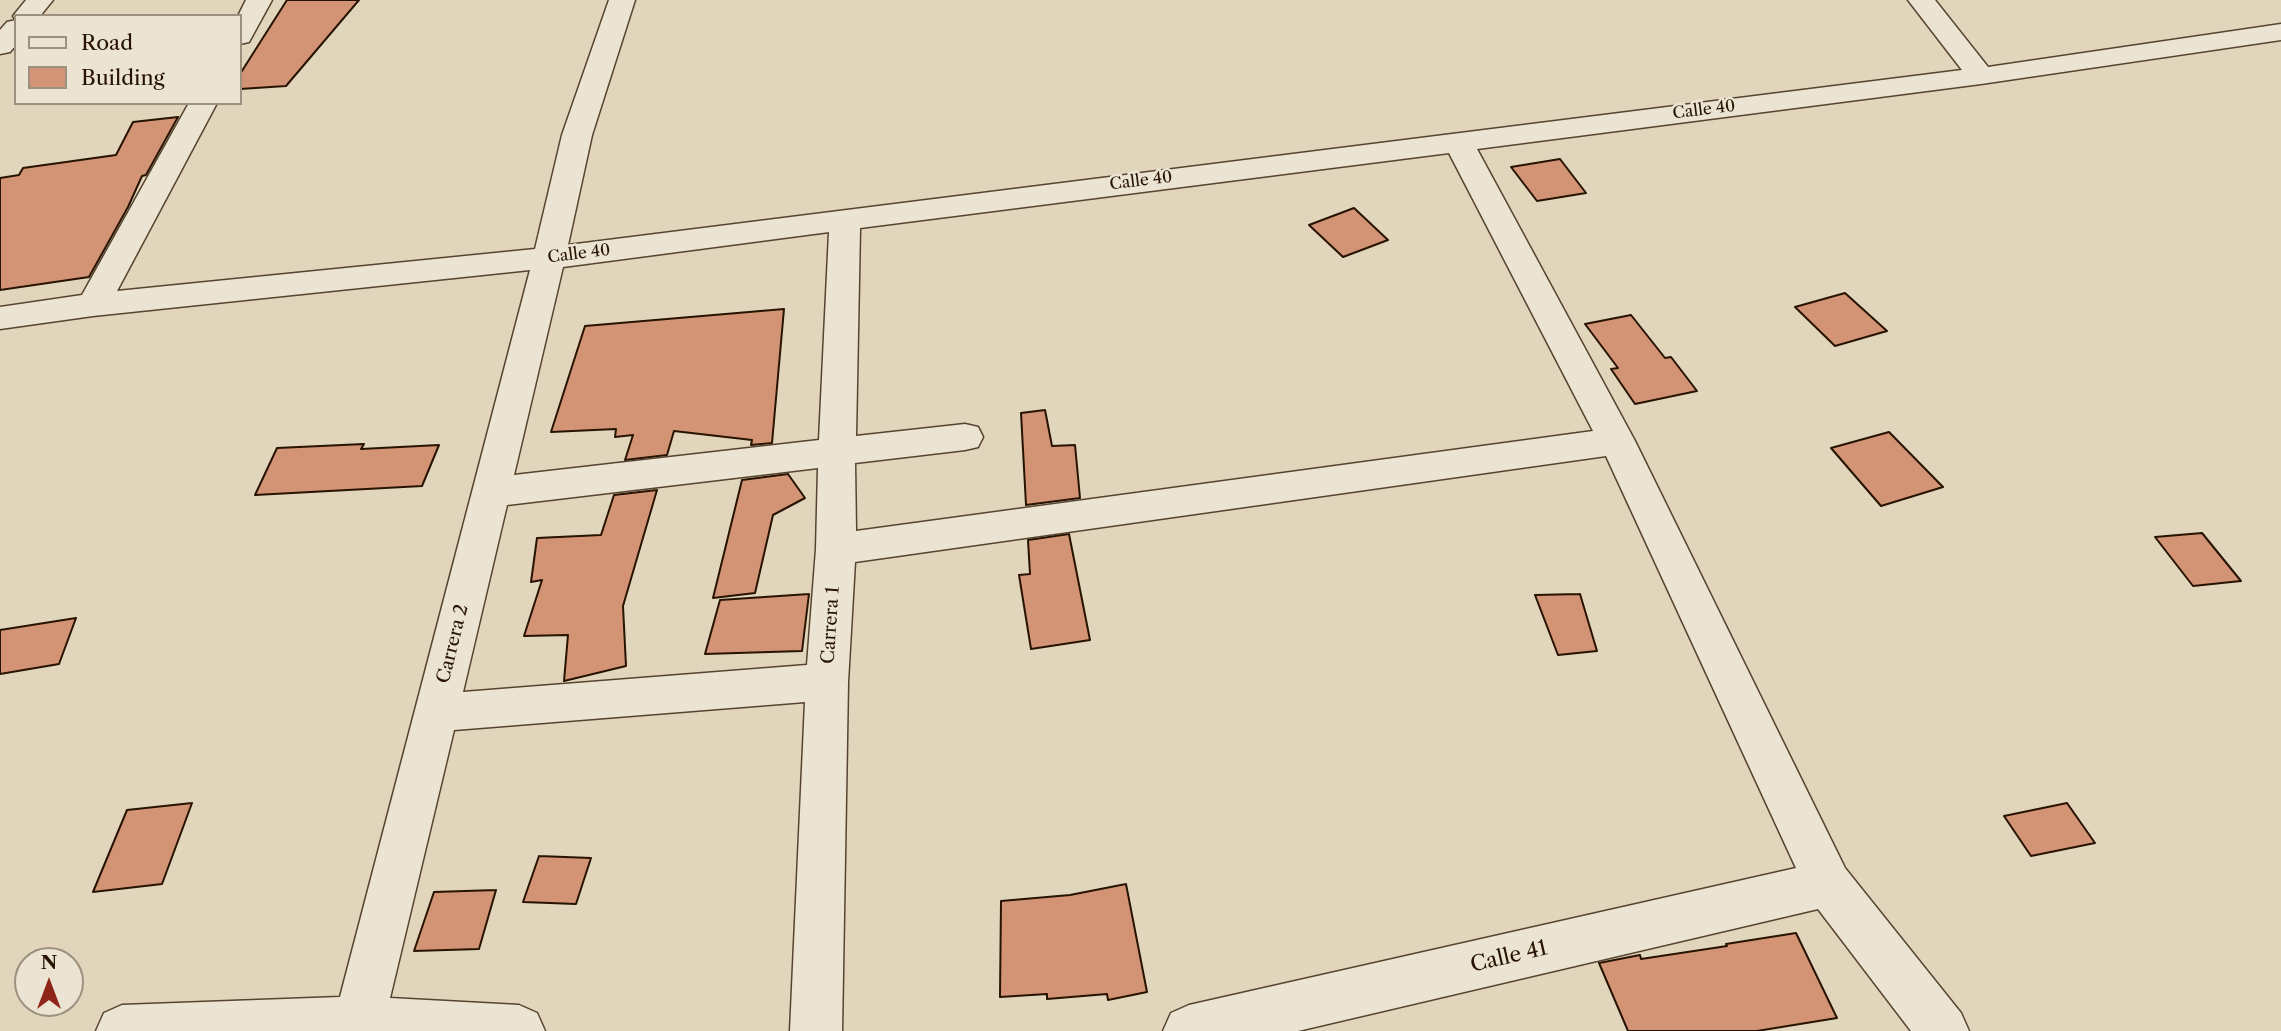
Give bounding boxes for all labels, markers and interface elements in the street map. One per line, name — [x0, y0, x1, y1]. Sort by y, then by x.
legend — [14, 14, 242, 105]
text: Road — [81, 30, 133, 55]
text: Building — [81, 65, 165, 90]
street label: Calle 40 — [1672, 97, 1736, 123]
street label: Calle 40 — [1109, 168, 1173, 194]
street label: Calle 40 — [547, 241, 611, 267]
street label: Carrera 1 — [818, 585, 844, 665]
street label: Carrera 2 — [433, 602, 473, 686]
street label: Calle 41 — [1468, 936, 1550, 978]
north arrow — [14, 947, 84, 1017]
text: N — [41, 951, 57, 974]

